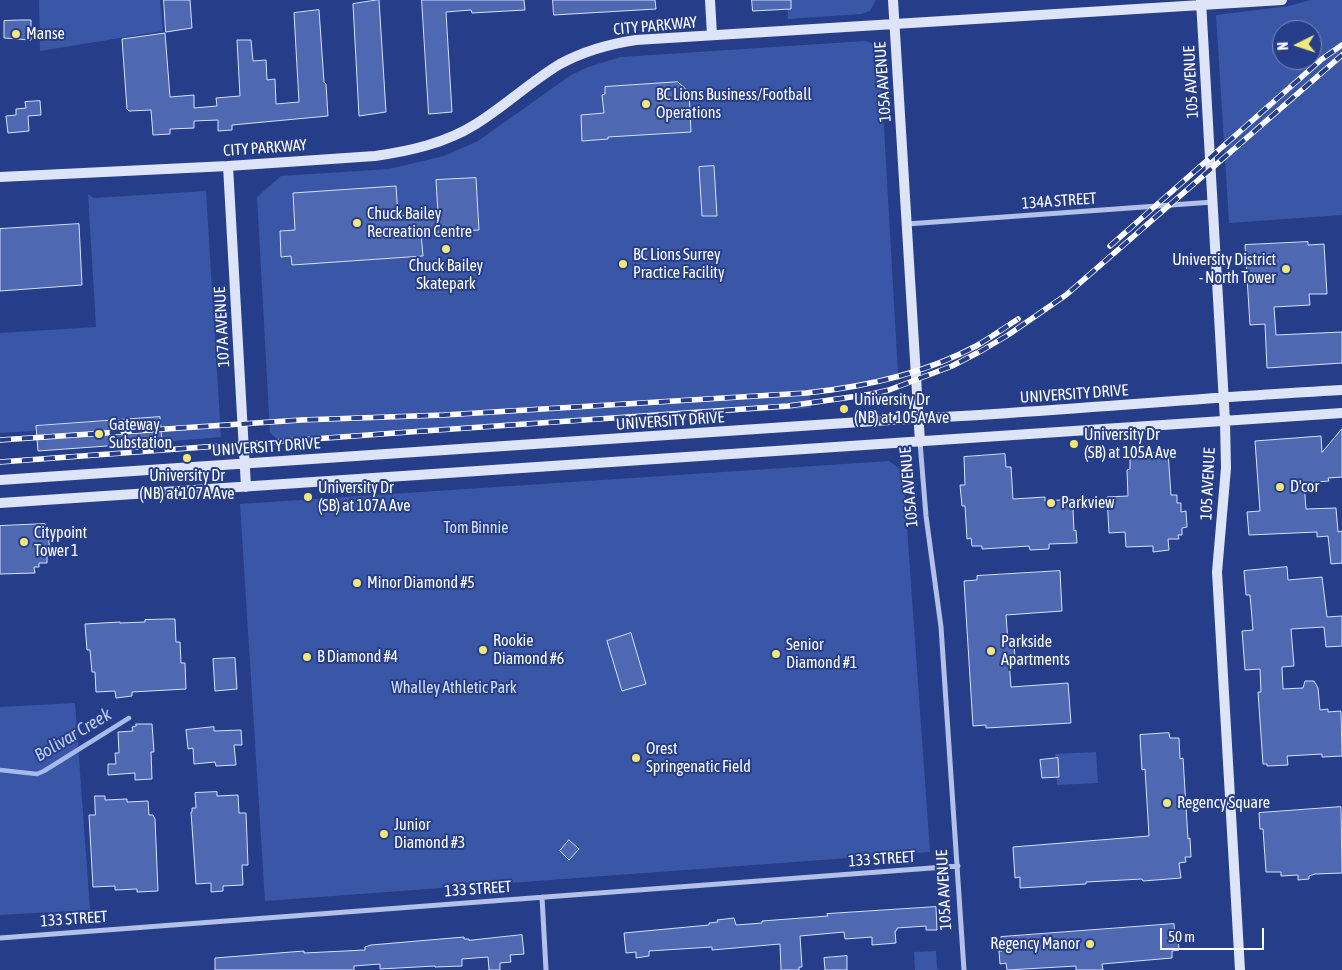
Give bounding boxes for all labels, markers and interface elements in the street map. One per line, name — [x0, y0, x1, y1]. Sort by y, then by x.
street label: CITY PARKWAY — [612, 13, 698, 39]
north arrow — [1272, 20, 1322, 70]
place label: Manse — [26, 24, 65, 44]
marker: Manse — [10, 28, 22, 40]
street label: 105A AVENUE — [871, 41, 895, 123]
text: N — [1275, 41, 1291, 51]
street label: 105 AVENUE — [1180, 45, 1202, 119]
place label: BC Lions Business/Football Operations — [656, 85, 812, 123]
marker: BC Lions Business/Football Operations — [640, 98, 652, 110]
street label: CITY PARKWAY — [222, 135, 308, 161]
street label: 134A STREET — [1021, 189, 1097, 213]
place label: Chuck Bailey Recreation Centre — [367, 204, 472, 242]
marker: Chuck Bailey Recreation Centre — [351, 217, 363, 229]
marker: Chuck Bailey Skatepark — [440, 243, 452, 255]
place label: BC Lions Surrey Practice Facility — [633, 245, 725, 283]
place label: University District - North Tower — [1172, 250, 1276, 288]
place label: Chuck Bailey Skatepark — [409, 256, 483, 294]
marker: BC Lions Surrey Practice Facility — [617, 258, 629, 270]
marker: University District - North Tower — [1280, 263, 1292, 275]
street label: 107A AVENUE — [210, 286, 234, 368]
street label: UNIVERSITY DRIVE — [1019, 381, 1129, 407]
place label: University Dr (NB) at 105A Ave — [854, 390, 949, 428]
marker: University Dr (NB) at 105A Ave — [838, 403, 850, 415]
street label: UNIVERSITY DRIVE — [615, 408, 725, 434]
place label: Gateway Substation — [109, 415, 172, 453]
place label: University Dr (SB) at 105A Ave — [1084, 425, 1177, 463]
marker: Gateway Substation — [93, 428, 105, 440]
street label: UNIVERSITY DRIVE — [211, 434, 321, 460]
marker: University Dr (SB) at 105A Ave — [1068, 438, 1080, 450]
street label: 105A AVENUE — [896, 446, 922, 528]
street label: 105 AVENUE — [1197, 447, 1219, 521]
marker: University Dr (NB) at 107A Ave — [181, 452, 193, 464]
place label: University Dr (NB) at 107A Ave — [139, 466, 235, 504]
place label: D'cor — [1290, 477, 1319, 497]
place label: University Dr (SB) at 107A Ave — [318, 478, 411, 516]
marker: D'cor — [1274, 481, 1286, 493]
marker: University Dr (SB) at 107A Ave — [302, 491, 314, 503]
place label: Parkview — [1061, 493, 1115, 513]
marker: Parkview — [1045, 497, 1057, 509]
park label: Tom Binnie — [443, 518, 509, 538]
place label: Citypoint Tower 1 — [34, 523, 87, 561]
marker: Citypoint Tower 1 — [18, 536, 30, 548]
place label: Minor Diamond #5 — [367, 573, 475, 593]
marker: Minor Diamond #5 — [351, 577, 363, 589]
place label: Rookie Diamond #6 — [493, 631, 564, 669]
place label: Parkside Apartments — [1001, 632, 1070, 670]
place label: Senior Diamond #1 — [786, 635, 857, 673]
marker: Rookie Diamond #6 — [477, 644, 489, 656]
marker: Parkside Apartments — [985, 645, 997, 657]
place label: B Diamond #4 — [317, 647, 398, 667]
marker: Senior Diamond #1 — [770, 648, 782, 660]
marker: B Diamond #4 — [301, 651, 313, 663]
park label: Whalley Athletic Park — [391, 678, 517, 698]
water label: Bolivar Creek — [31, 704, 115, 766]
place label: Orest Springenatic Field — [646, 739, 751, 777]
marker: Orest Springenatic Field — [630, 752, 642, 764]
place label: Regency Square — [1177, 793, 1270, 813]
marker: Regency Square — [1161, 797, 1173, 809]
place label: Junior Diamond #3 — [394, 815, 465, 853]
marker: Junior Diamond #3 — [378, 828, 390, 840]
street label: 133 STREET — [848, 847, 916, 871]
street label: 105A AVENUE — [932, 849, 956, 931]
street label: 133 STREET — [444, 877, 512, 901]
street label: 133 STREET — [40, 907, 108, 931]
scale bar — [1162, 918, 1266, 950]
text: 50 m — [1168, 928, 1195, 945]
place label: Regency Manor — [990, 934, 1080, 954]
marker: Regency Manor — [1084, 938, 1096, 950]

